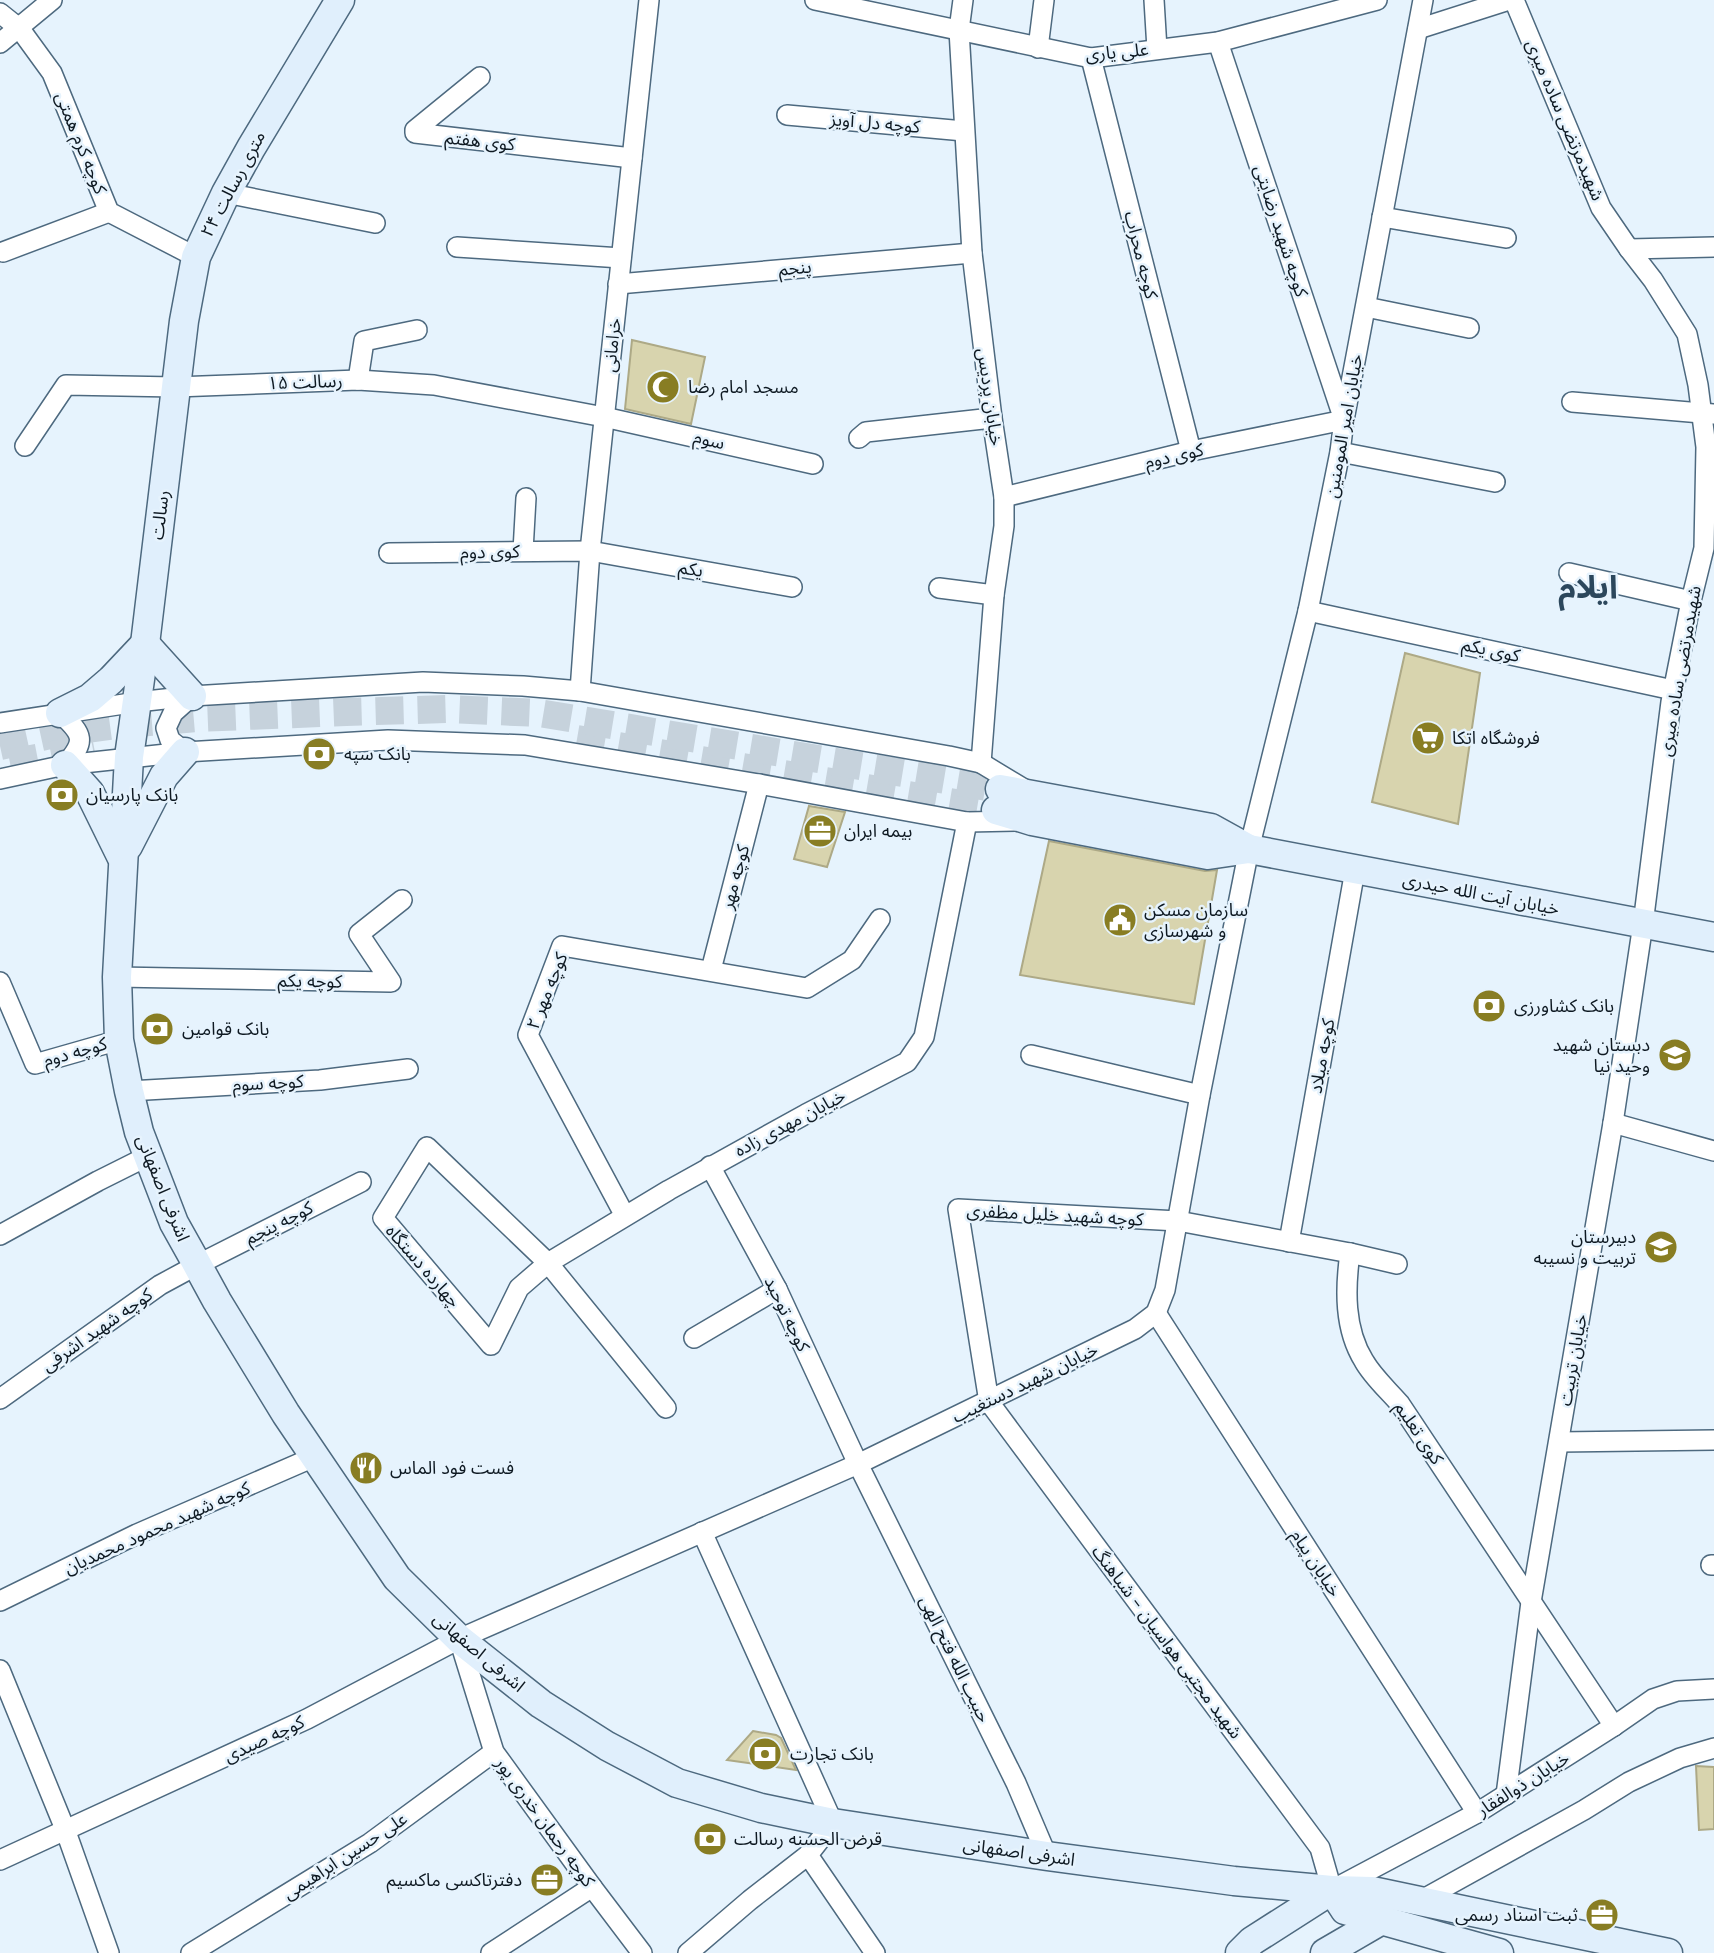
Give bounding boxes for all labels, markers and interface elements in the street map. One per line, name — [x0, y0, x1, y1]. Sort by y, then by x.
street label: شهیدمرتضی ساده میری — [1520, 36, 1610, 204]
street label: علی یاری — [1084, 37, 1150, 67]
street label: کوچه کرم همتی — [48, 88, 113, 199]
street label: کوچه دل آویز — [828, 107, 922, 139]
street label: کوی هفتم — [444, 125, 517, 158]
street label: ۲۴ متری رسالت — [195, 127, 271, 241]
street label: کوچه شهید رضایتی — [1248, 162, 1314, 301]
street label: کوچه محراب — [1118, 209, 1164, 302]
street label: پنجم — [777, 255, 813, 282]
street label: خرامانی — [597, 317, 627, 373]
street label: خیابان پردیس — [971, 347, 1009, 447]
street label: خیابان امیر المومنین — [1320, 352, 1368, 500]
mosque icon: مسجد امام رضا — [644, 368, 682, 406]
street label: رسالت ۱۵ — [267, 369, 343, 395]
place label: مسجد امام رضا — [688, 375, 799, 401]
street label: سوم — [691, 425, 727, 457]
street label: کوی دوم — [1142, 437, 1207, 476]
street label: رسالت — [145, 489, 175, 541]
street label: کوی دوم — [460, 539, 521, 567]
street label: یکم — [677, 555, 705, 584]
district label: ایلام — [1558, 566, 1618, 612]
street label: شهیدمرتضی ساده میری — [1653, 584, 1707, 758]
street label: کوی یکم — [1459, 632, 1523, 669]
supermarket icon: فروشگاه اتکا — [1409, 719, 1447, 757]
place label: فروشگاه اتکا — [1452, 726, 1540, 750]
bank icon: بانک سپه — [300, 735, 338, 773]
place label: بانک سپه — [344, 742, 411, 766]
bank icon: بانک پارسیان — [43, 776, 81, 814]
place label: بانک پارسیان — [86, 783, 178, 807]
office icon: بیمه ایران — [801, 812, 839, 850]
place label: بیمه ایران — [844, 819, 912, 843]
street label: کوچه مهر — [715, 842, 755, 913]
street label: خیابان آیت الله حیدری — [1401, 867, 1561, 921]
place label: سازمان مسکن و شهرسازی — [1144, 898, 1248, 943]
public building icon: سازمان مسکن و شهرسازی — [1101, 901, 1139, 939]
street label: کوچه مهر ۲ — [521, 948, 573, 1033]
street label: کوچه یکم — [277, 968, 343, 995]
bank icon: بانک کشاورزی — [1470, 987, 1508, 1025]
place label: بانک کشاورزی — [1514, 994, 1614, 1018]
bank icon: بانک قوامین — [138, 1010, 176, 1048]
street label: کوچه میلاد — [1304, 1016, 1340, 1095]
place label: بانک قوامین — [182, 1017, 269, 1041]
street label: کوچه دوم — [40, 1031, 111, 1074]
place label: دبستان شهید وحید نیا — [1553, 1033, 1650, 1078]
school or university icon: دبستان شهید وحید نیا — [1656, 1036, 1694, 1074]
street label: کوچه سوم — [232, 1069, 305, 1099]
street label: خیابان مهدی زاده — [730, 1084, 850, 1162]
street label: اشرفی اصفهانی — [131, 1131, 195, 1245]
street label: کوچه پنجم — [241, 1195, 318, 1251]
street label: کوچه شهید خلیل مظفری — [966, 1198, 1145, 1232]
street label: چهارده دستگاه — [380, 1219, 466, 1313]
place label: دبیرستان تربیت و نسیبه — [1533, 1225, 1636, 1270]
school or university icon: دبیرستان تربیت و نسیبه — [1642, 1228, 1680, 1266]
street label: کوچه توحید — [758, 1272, 816, 1356]
street label: کوچه شهید اشرفی — [37, 1282, 158, 1377]
street label: خیابان تربیت — [1553, 1312, 1593, 1408]
street label: خیابان شهید دستغیب — [948, 1337, 1102, 1429]
street label: کوی تعلیم — [1388, 1397, 1449, 1470]
restaurant icon: فست فود الماس — [347, 1449, 385, 1487]
place label: فست فود الماس — [390, 1456, 514, 1480]
street label: کوچه شهید محمود محمدیان — [60, 1476, 254, 1580]
street label: خیابان پیام — [1284, 1525, 1347, 1602]
street label: شهید مجتبی هواسیان - شباهنگ — [1086, 1540, 1248, 1744]
street label: حبیب الله فتح الهی — [913, 1592, 996, 1727]
street label: اشرفی اصفهانی — [428, 1607, 530, 1697]
street label: کوچه صیدی — [220, 1710, 309, 1768]
bank icon: بانک تجارت — [746, 1735, 784, 1773]
place label: بانک تجارت — [790, 1742, 874, 1766]
street label: خیابان ذوالفقار — [1471, 1746, 1574, 1823]
street label: کوچه رحمان خدری پور — [489, 1751, 601, 1892]
street label: علی حسین ابراهیمی — [278, 1807, 412, 1905]
bank icon: قرض الحسنه رسالت — [691, 1820, 729, 1858]
place label: قرض الحسنه رسالت — [734, 1827, 882, 1851]
street label: اشرفی اصفهانی — [961, 1832, 1077, 1872]
office icon: دفترتاکسی ماکسیم — [528, 1861, 566, 1899]
place label: دفترتاکسی ماکسیم — [386, 1868, 522, 1893]
office icon: ثبت اسناد رسمی — [1583, 1896, 1621, 1934]
place label: ثبت اسناد رسمی — [1455, 1903, 1578, 1927]

